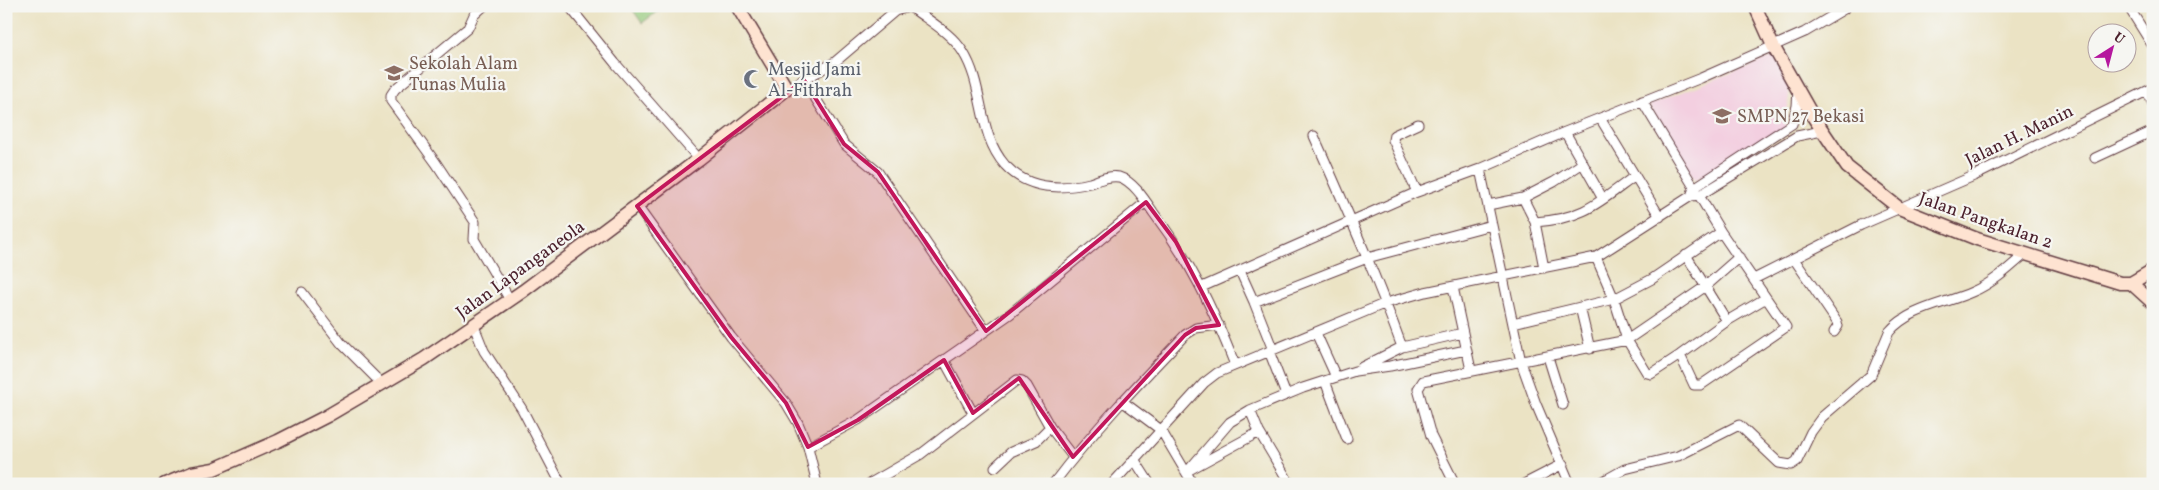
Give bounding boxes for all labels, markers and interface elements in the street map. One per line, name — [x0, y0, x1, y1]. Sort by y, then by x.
north arrow — [2086, 22, 2136, 72]
text: U — [2109, 28, 2129, 49]
place label: Sekolah Alam Tunas Mulia — [409, 52, 518, 98]
place label: Mesjid Jami Al-Fithrah — [768, 58, 861, 104]
school or university icon: Sekolah Alam Tunas Mulia — [383, 62, 405, 84]
mosque icon: Mesjid Jami Al-Fithrah — [742, 68, 764, 90]
street label: Jalan H. Manin — [1961, 99, 2078, 173]
school or university icon: SMPN 27 Bekasi — [1711, 105, 1733, 127]
place label: SMPN 27 Bekasi — [1737, 105, 1864, 130]
street label: Jalan Pangkalan 2 — [1915, 187, 2056, 256]
street label: Jalan Lapanganeola — [451, 215, 590, 326]

